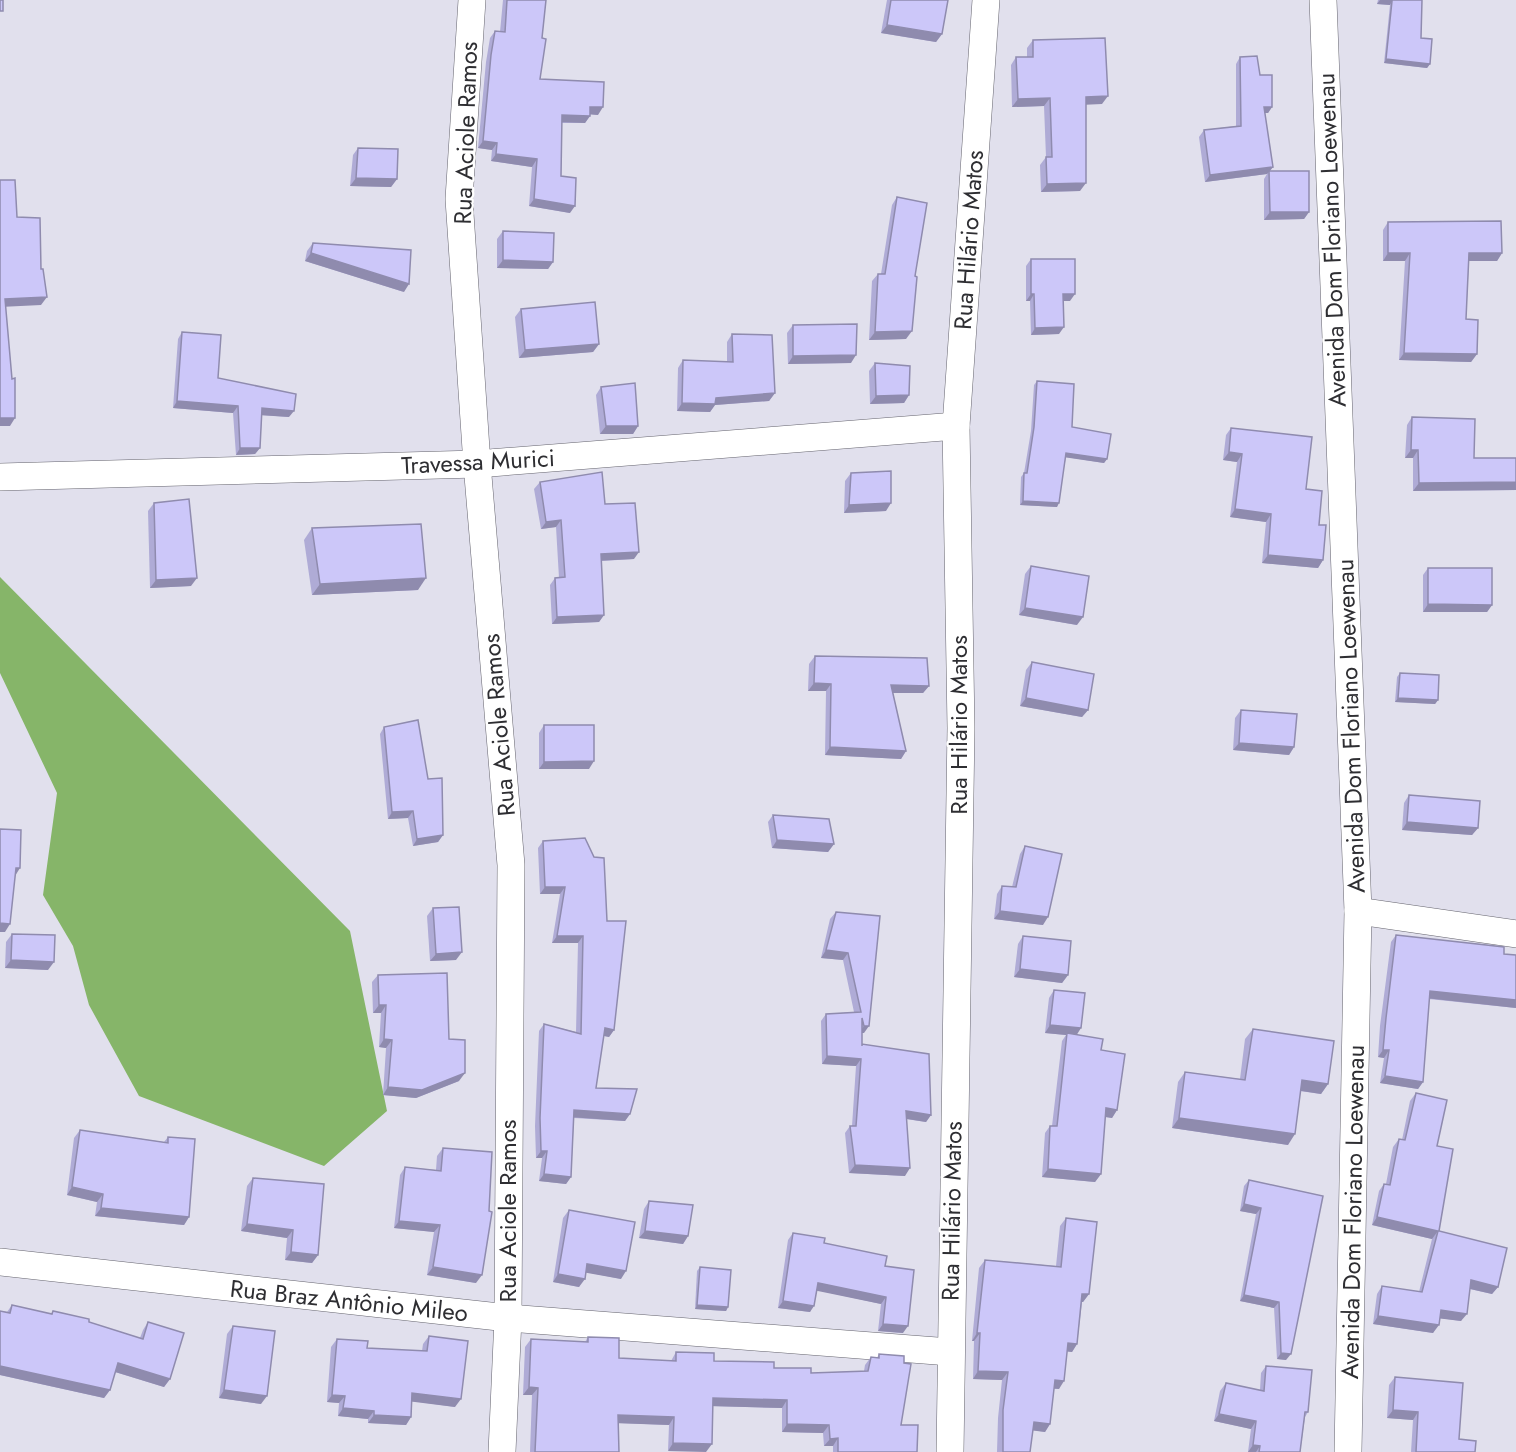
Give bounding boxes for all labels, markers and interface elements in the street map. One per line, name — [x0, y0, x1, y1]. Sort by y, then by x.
street label: Rua Aciole Ramos — [445, 41, 486, 225]
street label: Avenida Dom Floriano Loewenau — [1308, 72, 1355, 408]
street label: Rua Hilário Matos — [945, 149, 992, 331]
street label: Travessa Murici — [400, 440, 556, 483]
street label: Avenida Dom Floriano Loewenau — [1327, 558, 1374, 894]
street label: Rua Aciole Ramos — [473, 632, 524, 818]
street label: Rua Hilário Matos — [941, 635, 976, 815]
street label: Avenida Dom Floriano Loewenau — [1332, 1045, 1373, 1379]
street label: Rua Aciole Ramos — [490, 1120, 525, 1303]
street label: Rua Hilário Matos — [932, 1121, 971, 1301]
street label: Rua Braz Antônio Mileo — [228, 1271, 470, 1330]

